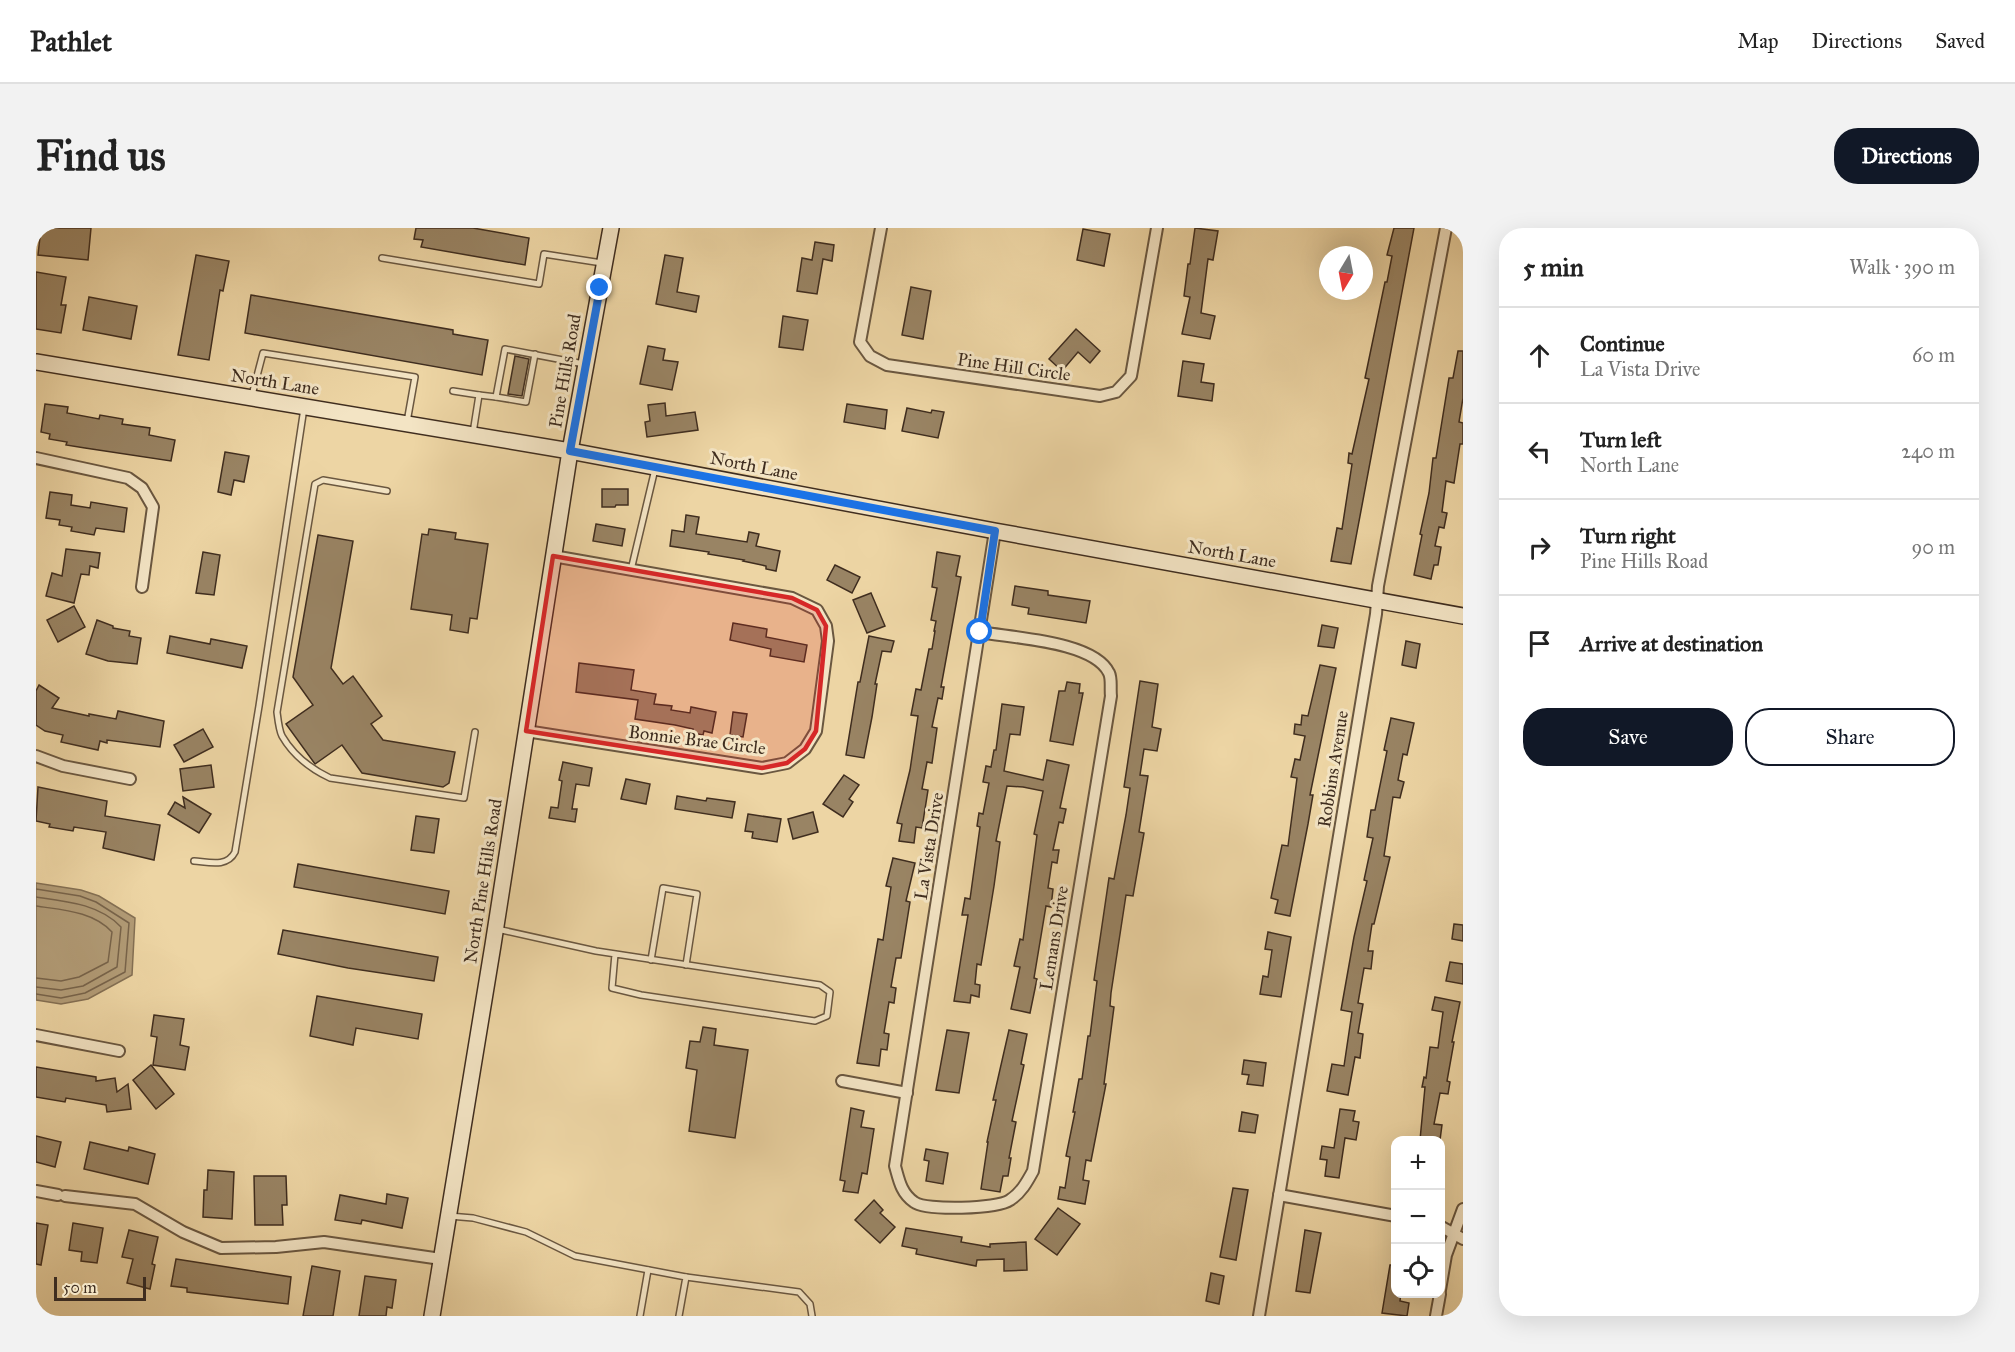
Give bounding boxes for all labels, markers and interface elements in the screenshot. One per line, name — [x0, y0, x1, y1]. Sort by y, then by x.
text: Pathlet — [30, 24, 112, 59]
text: Map — [1738, 28, 1779, 54]
text: Directions — [1812, 28, 1902, 54]
text: Saved — [1935, 28, 1985, 54]
button: Directions — [1834, 128, 1979, 184]
text: Find us — [36, 130, 166, 182]
north arrow — [1319, 246, 1373, 300]
text: 5 min — [1523, 251, 1584, 283]
text: Walk · 390 m — [1849, 255, 1955, 279]
route end — [586, 274, 612, 300]
street label: Pine Hills Road — [544, 312, 586, 430]
text: Continue — [1580, 330, 1665, 357]
icon: ahead — [1523, 339, 1556, 372]
text: 60 m — [1912, 343, 1955, 367]
street label: Pine Hill Circle — [956, 348, 1072, 386]
text: La Vista Drive — [1580, 357, 1700, 381]
street label: North Lane — [229, 364, 321, 400]
text: Turn left — [1580, 426, 1662, 453]
icon: left — [1523, 435, 1556, 468]
text: 240 m — [1901, 439, 1955, 463]
street label: North Lane — [708, 447, 800, 485]
text: North Lane — [1580, 453, 1679, 477]
text: Turn right — [1580, 522, 1676, 549]
icon: right — [1523, 531, 1556, 564]
street label: North Lane — [1186, 535, 1278, 573]
text: 90 m — [1912, 535, 1955, 559]
text: Pine Hills Road — [1580, 549, 1708, 573]
route start — [966, 618, 992, 644]
icon: arrive — [1523, 627, 1556, 660]
text: Arrive at destination — [1580, 630, 1763, 657]
button: Save — [1523, 708, 1733, 766]
button: Share — [1745, 708, 1955, 766]
street label: Robbins Avenue — [1313, 709, 1353, 829]
street label: Bonnie Brae Circle — [627, 721, 767, 759]
street label: La Vista Drive — [910, 791, 948, 901]
street label: North Pine Hills Road — [459, 797, 507, 965]
street label: Lemans Drive — [1035, 884, 1073, 992]
map controls — [1391, 1136, 1445, 1298]
button: + — [1391, 1136, 1445, 1190]
button: − — [1391, 1190, 1445, 1244]
button: locate — [1391, 1244, 1445, 1298]
scale bar — [54, 1274, 146, 1302]
text: 50 m — [63, 1278, 97, 1297]

